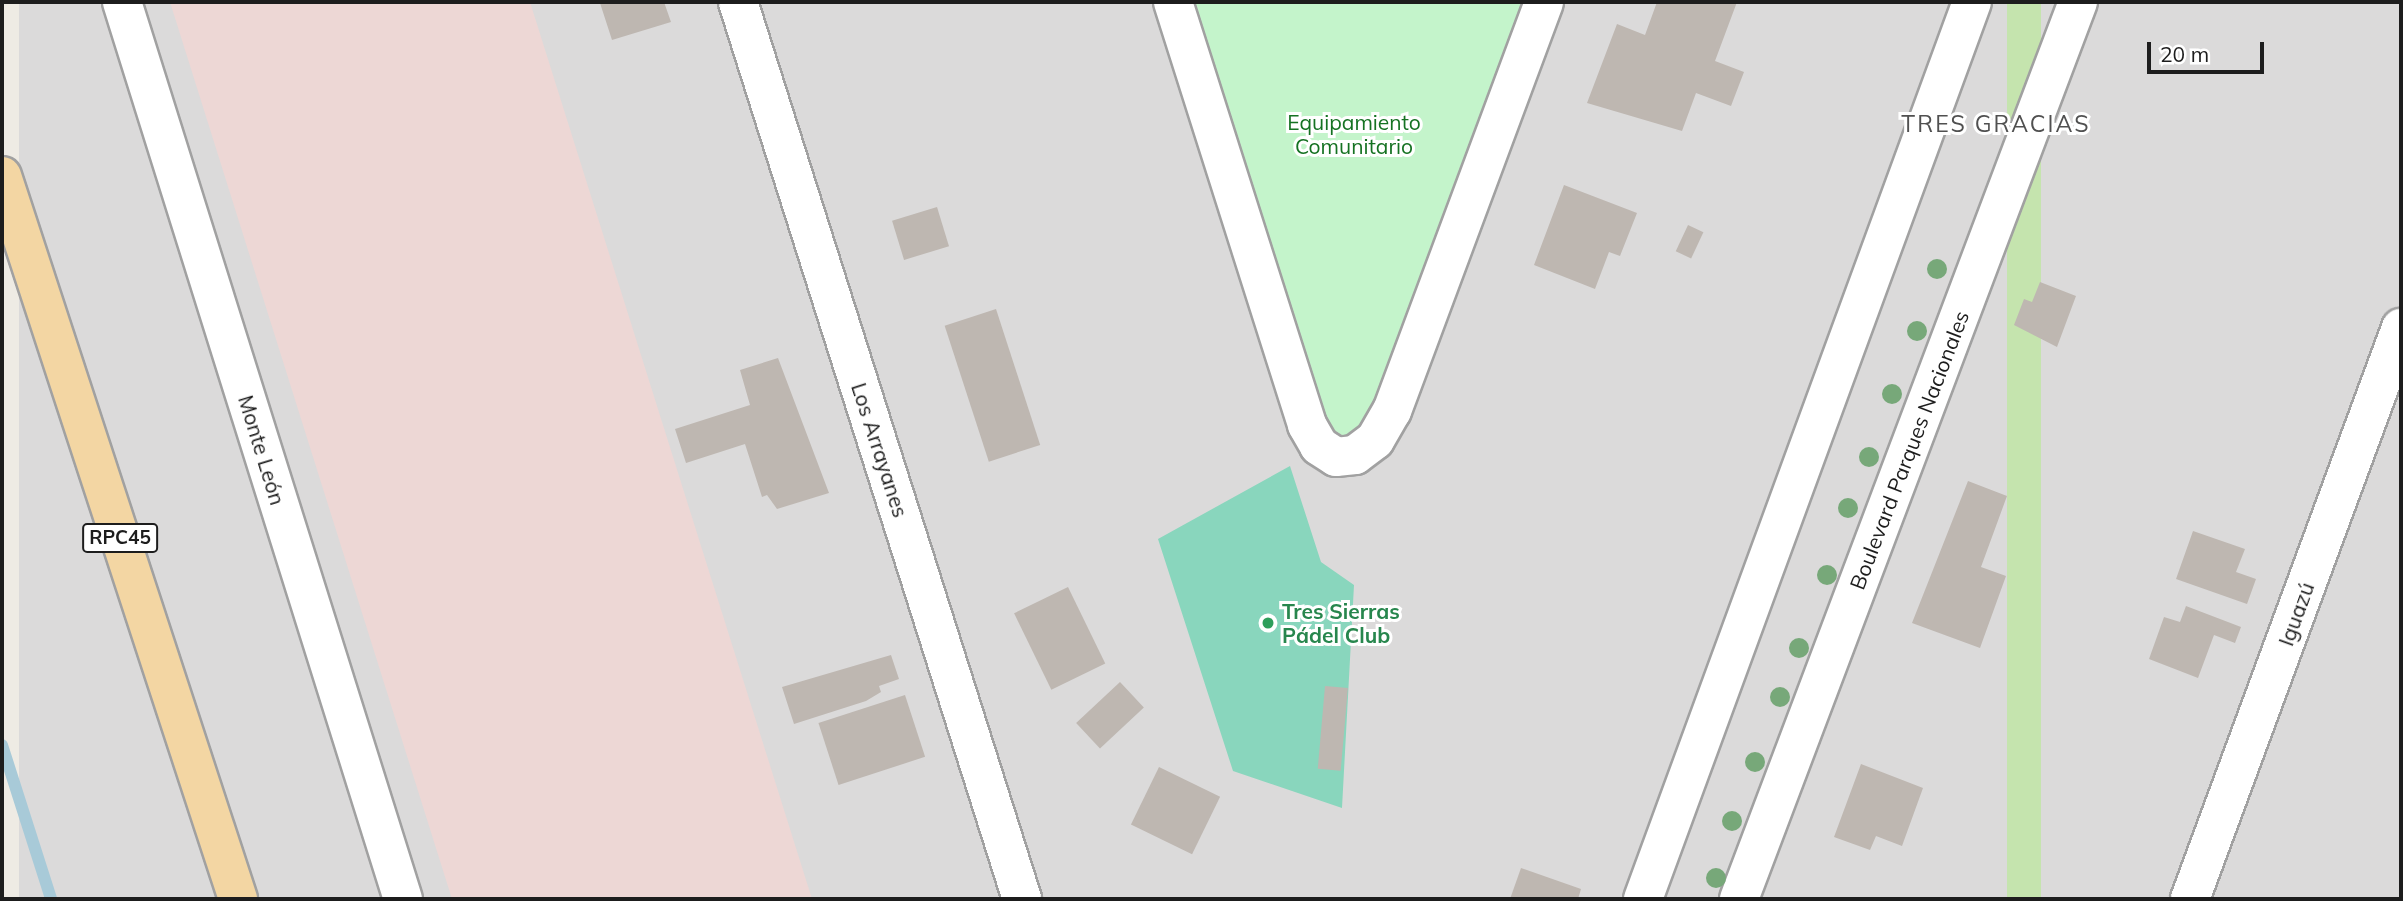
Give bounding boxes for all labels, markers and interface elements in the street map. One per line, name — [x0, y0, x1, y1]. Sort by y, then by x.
scale bar — [2151, 28, 2268, 72]
text: 20 m — [2160, 41, 2209, 67]
park label: Equipamiento Comunitario — [1287, 109, 1421, 159]
district label: TRES GRACIAS — [1903, 110, 2089, 138]
street label: Boulevard Parques Nacionales — [1844, 307, 1974, 593]
street label: Los Arrayanes — [846, 380, 914, 520]
street label: Monte León — [233, 392, 291, 508]
road number: RPC45 — [82, 523, 158, 554]
street label: Iguazú — [2273, 579, 2319, 649]
place label: Tres Sierras Pádel Club — [1282, 598, 1400, 648]
marker: Tres Sierras Pádel Club — [1260, 615, 1276, 631]

